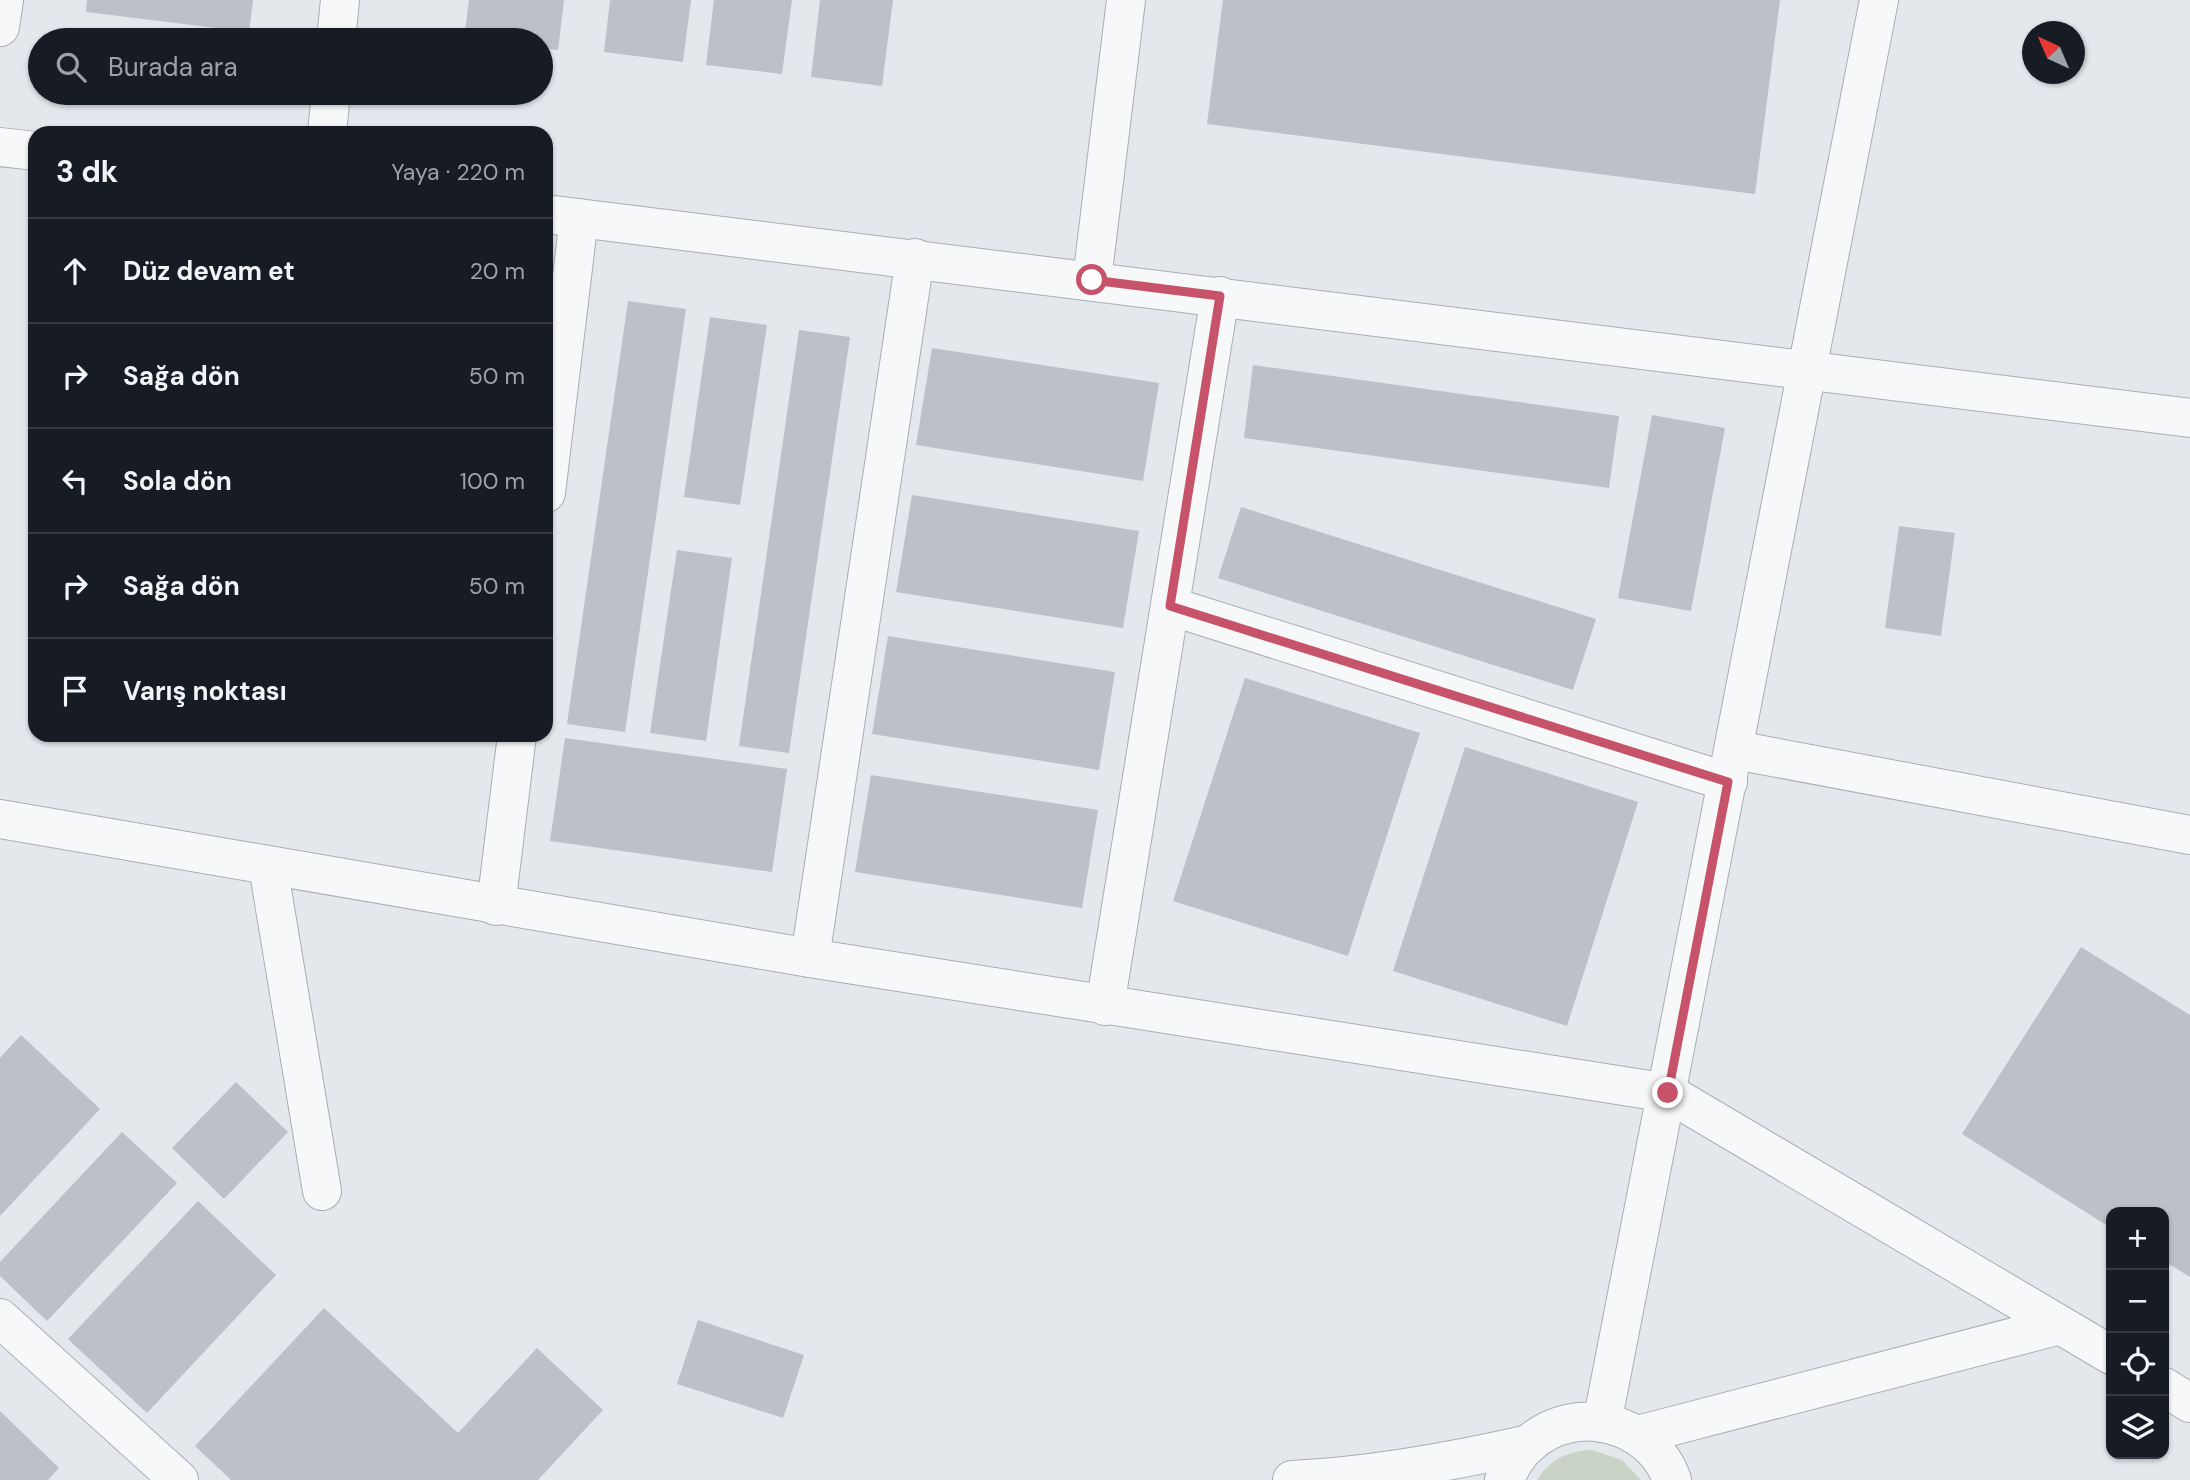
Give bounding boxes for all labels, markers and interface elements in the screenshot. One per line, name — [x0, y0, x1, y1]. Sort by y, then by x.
north arrow — [2022, 21, 2085, 84]
search box — [28, 28, 553, 105]
icon: search — [52, 48, 90, 86]
text: Burada ara — [108, 50, 238, 84]
text: 3 dk — [56, 152, 118, 191]
text: Yaya · 220 m — [391, 157, 525, 187]
icon: ahead — [56, 252, 94, 290]
text: Düz devam et — [123, 254, 295, 288]
text: 20 m — [470, 256, 525, 286]
route start — [1076, 264, 1107, 295]
icon: right — [56, 357, 94, 395]
text: Sağa dön — [123, 359, 240, 393]
text: 50 m — [469, 361, 525, 391]
icon: left — [56, 462, 94, 500]
text: Sola dön — [123, 464, 232, 498]
text: 100 m — [460, 466, 525, 496]
icon: right — [56, 567, 94, 605]
text: Sağa dön — [123, 569, 240, 603]
text: 50 m — [469, 571, 525, 601]
icon: arrive — [56, 672, 94, 710]
text: Varış noktası — [123, 674, 287, 708]
route end — [1652, 1077, 1683, 1108]
map controls — [2106, 1207, 2169, 1459]
button: + — [2106, 1207, 2169, 1270]
button: − — [2106, 1270, 2169, 1333]
button: locate — [2106, 1333, 2169, 1396]
button: layers — [2106, 1396, 2169, 1459]

